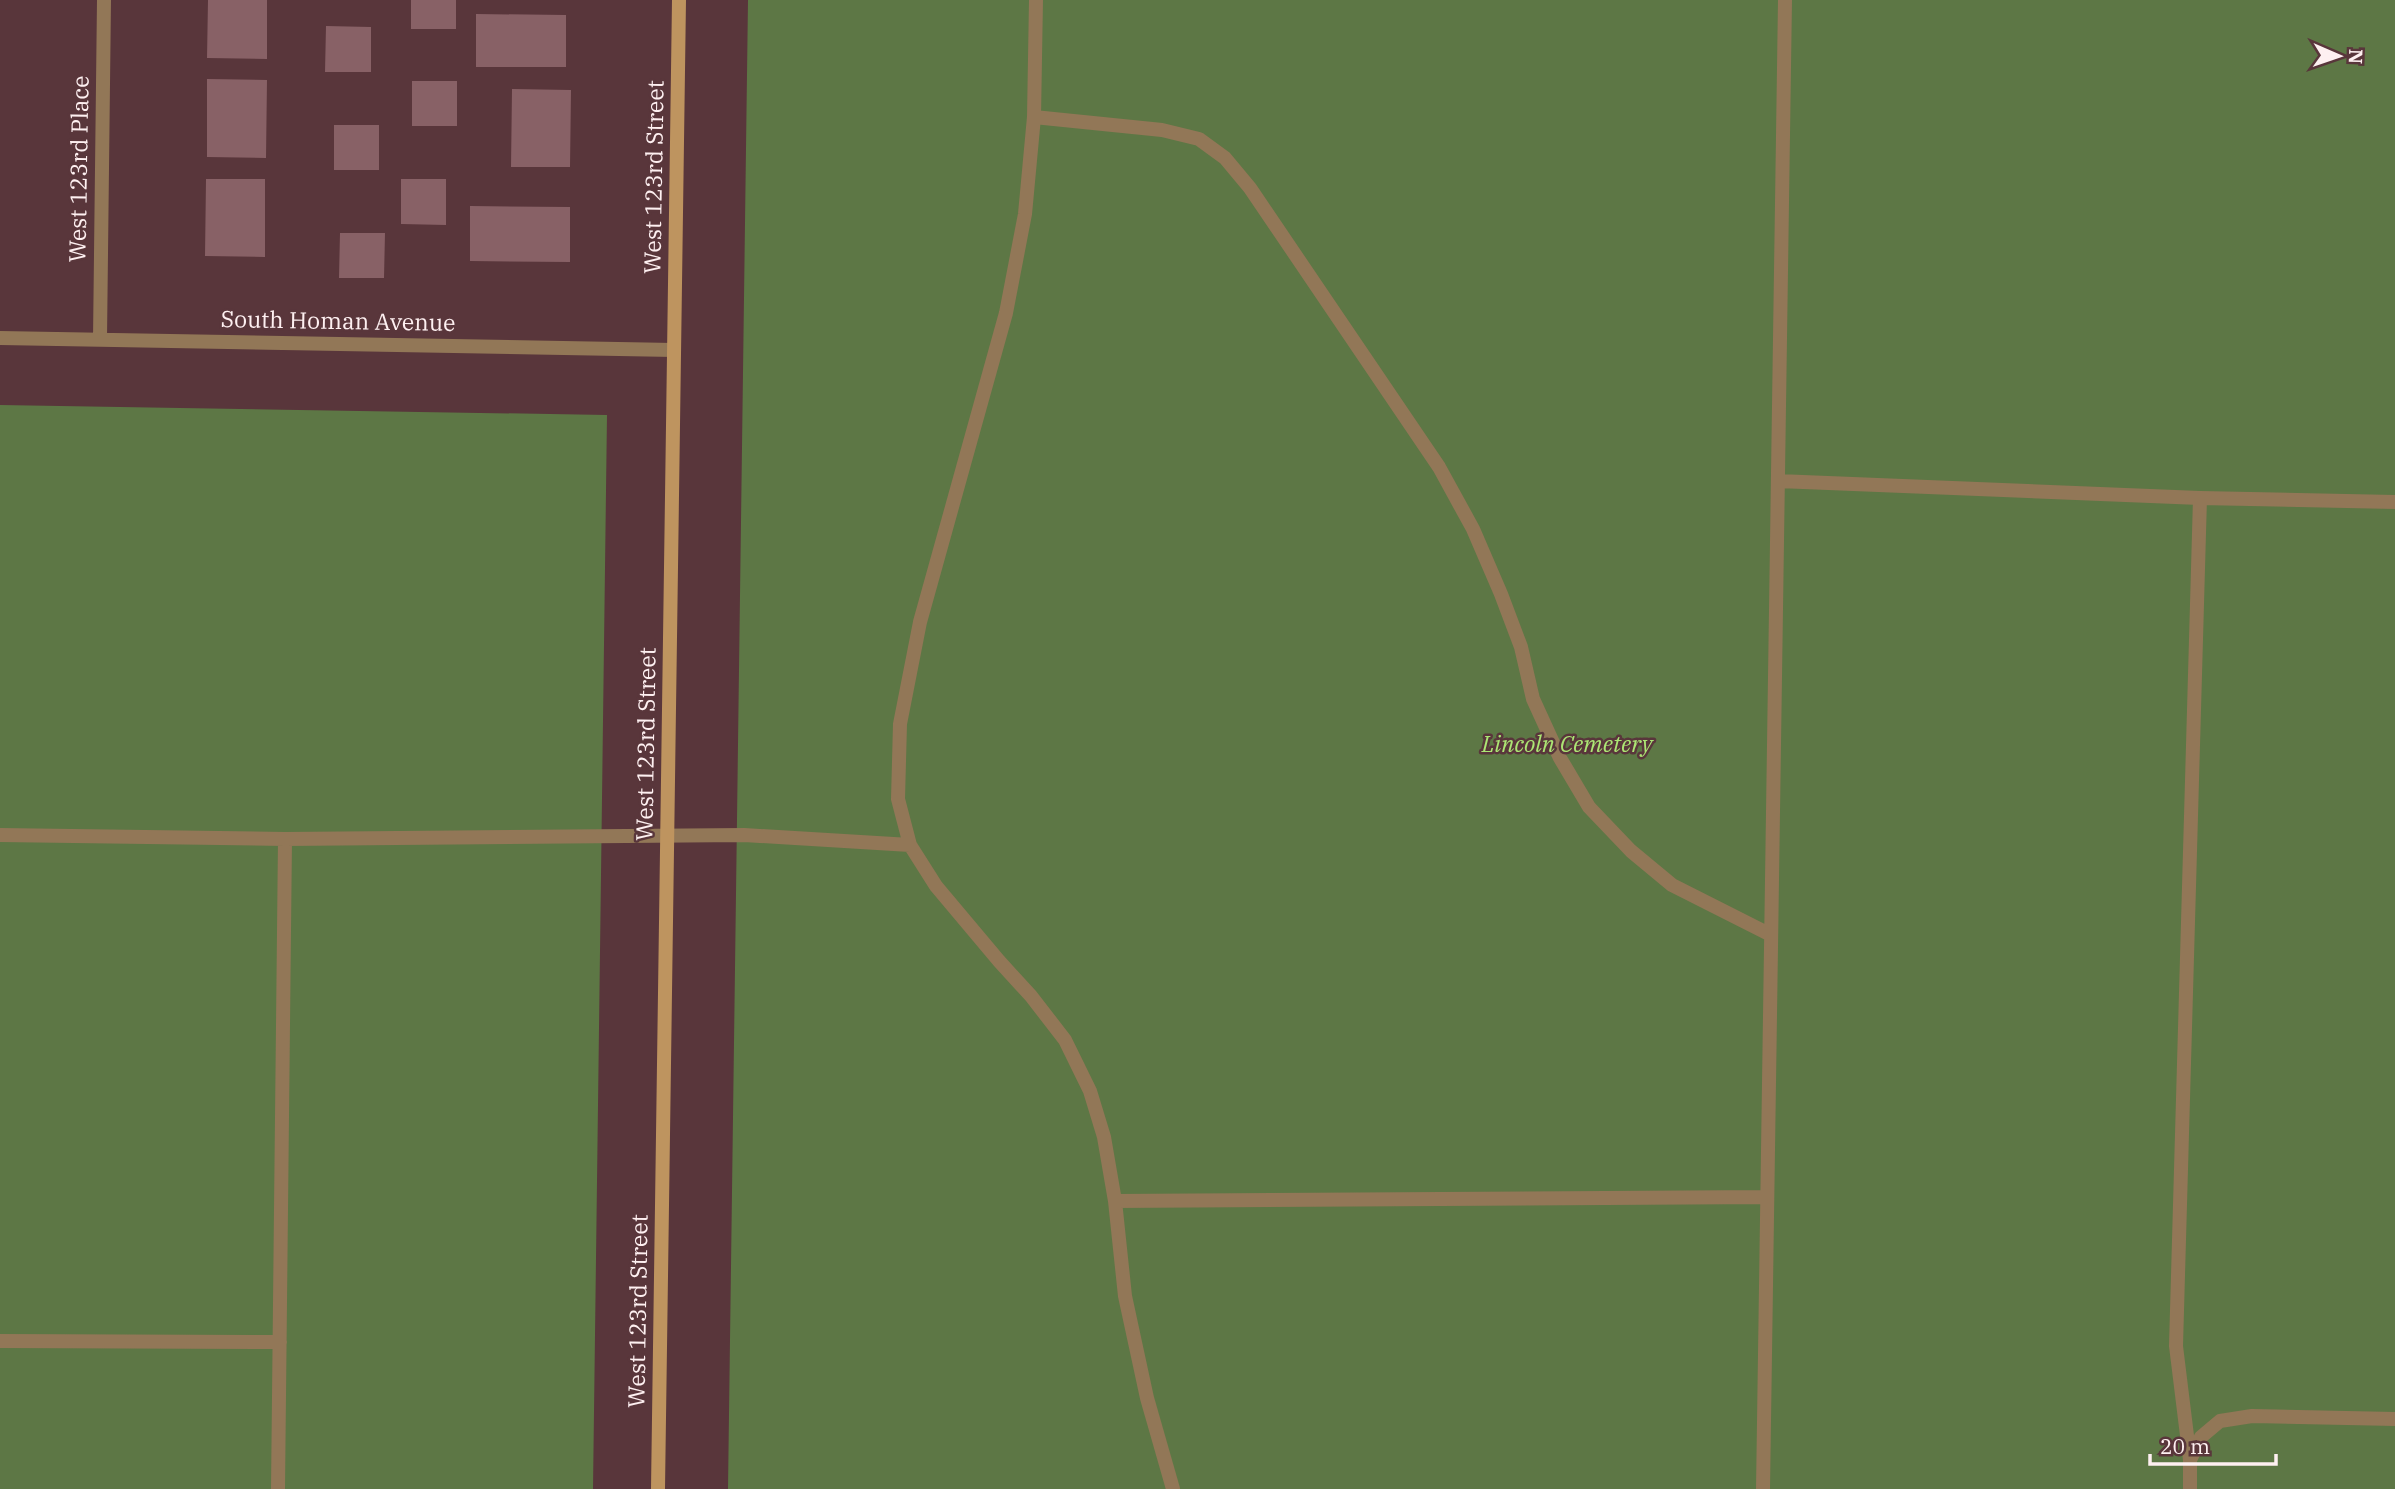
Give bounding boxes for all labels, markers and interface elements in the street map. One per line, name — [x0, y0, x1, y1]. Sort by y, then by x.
north arrow — [2304, 21, 2374, 91]
text: N — [2344, 49, 2368, 65]
street label: West 123rd Place — [61, 75, 95, 263]
street label: West 123rd Street — [636, 80, 670, 274]
street label: South Homan Avenue — [220, 303, 456, 337]
street label: West 123rd Street — [628, 647, 662, 841]
park label: Lincoln Cemetery — [1481, 728, 1655, 758]
street label: West 123rd Street — [620, 1214, 654, 1408]
scale bar — [2150, 1422, 2276, 1466]
text: 20 m — [2160, 1432, 2210, 1460]

